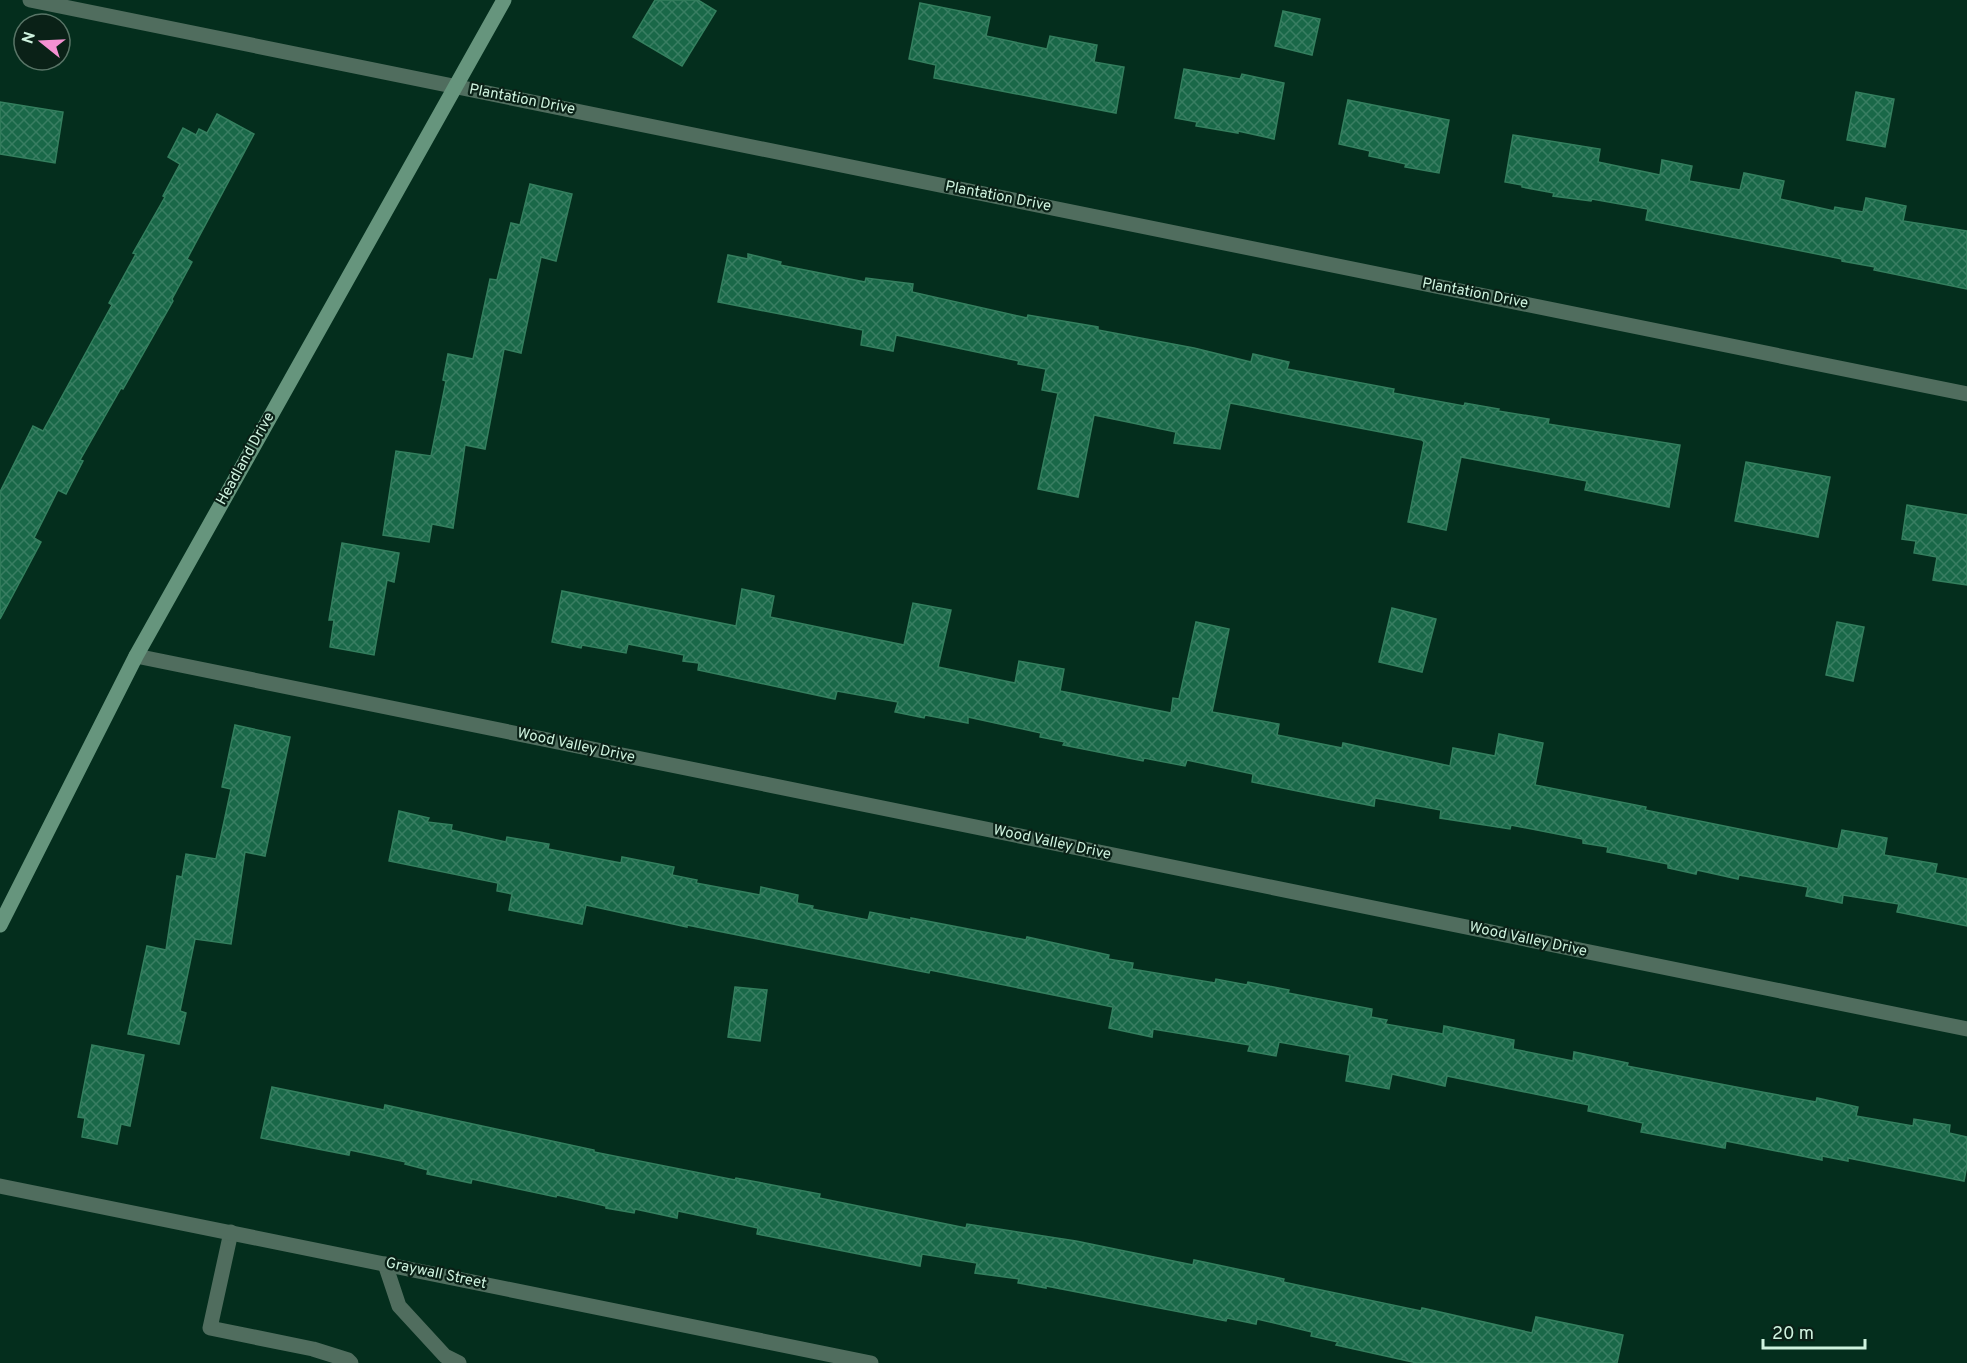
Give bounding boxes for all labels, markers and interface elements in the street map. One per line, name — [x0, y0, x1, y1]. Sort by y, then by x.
north arrow — [12, 12, 72, 72]
text: N — [18, 29, 41, 47]
street label: Plantation Drive — [467, 80, 577, 120]
street label: Plantation Drive — [943, 177, 1053, 217]
street label: Plantation Drive — [1420, 274, 1530, 314]
street label: Headland Drive — [213, 409, 279, 509]
street label: Wood Valley Drive — [515, 724, 637, 768]
street label: Wood Valley Drive — [991, 821, 1113, 865]
street label: Wood Valley Drive — [1467, 918, 1589, 962]
street label: Graywall Street — [384, 1254, 488, 1294]
scale bar — [1763, 1312, 1865, 1350]
text: 20 m — [1772, 1323, 1814, 1346]

